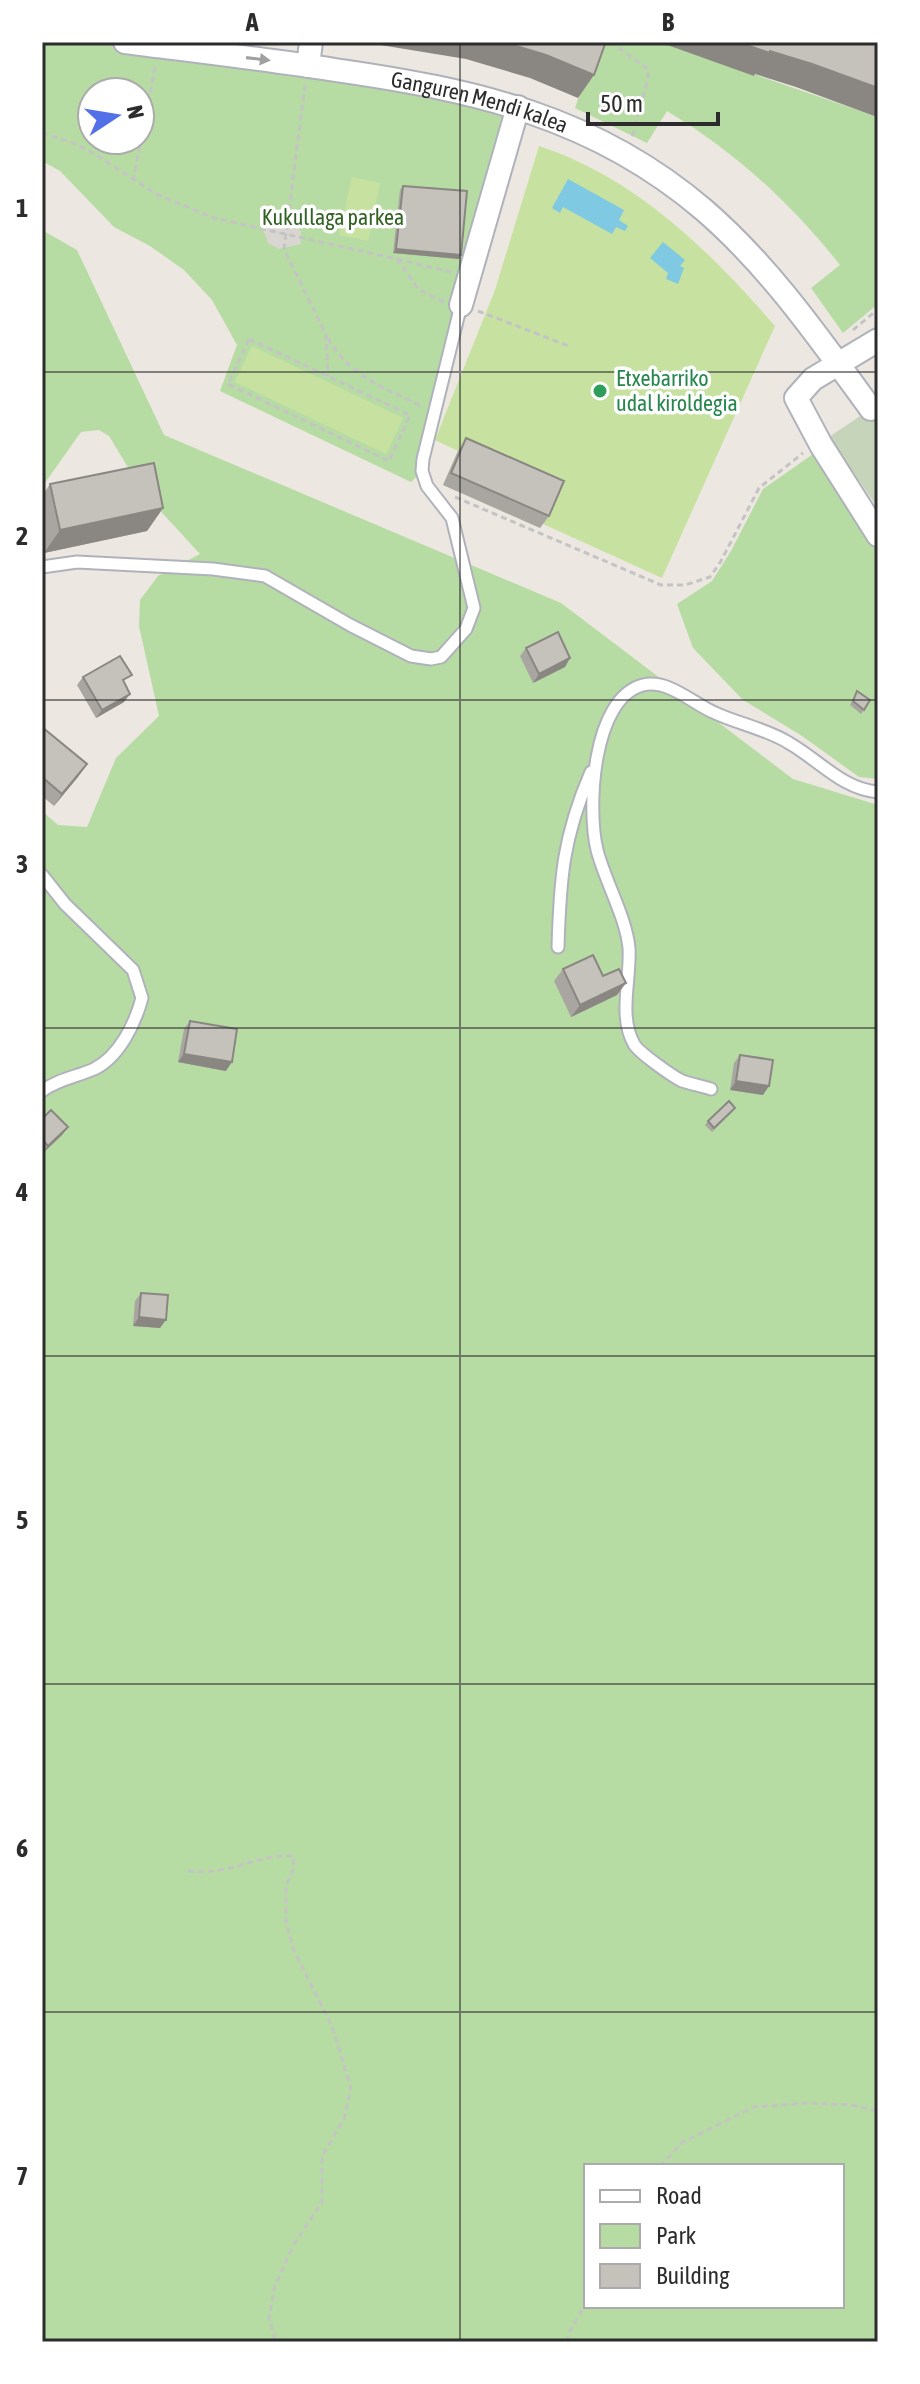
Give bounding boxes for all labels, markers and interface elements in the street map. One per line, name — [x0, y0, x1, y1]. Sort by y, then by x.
text: A — [245, 7, 259, 37]
text: B — [662, 7, 675, 37]
one-way arrow — [246, 53, 271, 66]
street label: Ganguren Mendi kalea — [389, 66, 572, 138]
north arrow — [76, 76, 156, 156]
scale bar — [588, 76, 718, 126]
text: 50 m — [600, 90, 643, 117]
text: N — [121, 103, 150, 121]
text: 1 — [16, 193, 28, 223]
park label: Kukullaga parkea — [262, 204, 404, 230]
place label: Etxebarriko udal kiroldegia — [616, 365, 738, 416]
marker: Etxebarriko udal kiroldegia — [591, 382, 609, 400]
text: 2 — [16, 521, 28, 551]
text: 3 — [16, 849, 28, 879]
text: 4 — [15, 1177, 28, 1207]
text: 5 — [16, 1505, 28, 1535]
text: 6 — [16, 1833, 28, 1863]
text: 7 — [16, 2161, 28, 2191]
legend — [584, 2164, 844, 2308]
text: Road — [656, 2182, 702, 2209]
text: Park — [656, 2222, 697, 2249]
text: Building — [656, 2262, 730, 2289]

